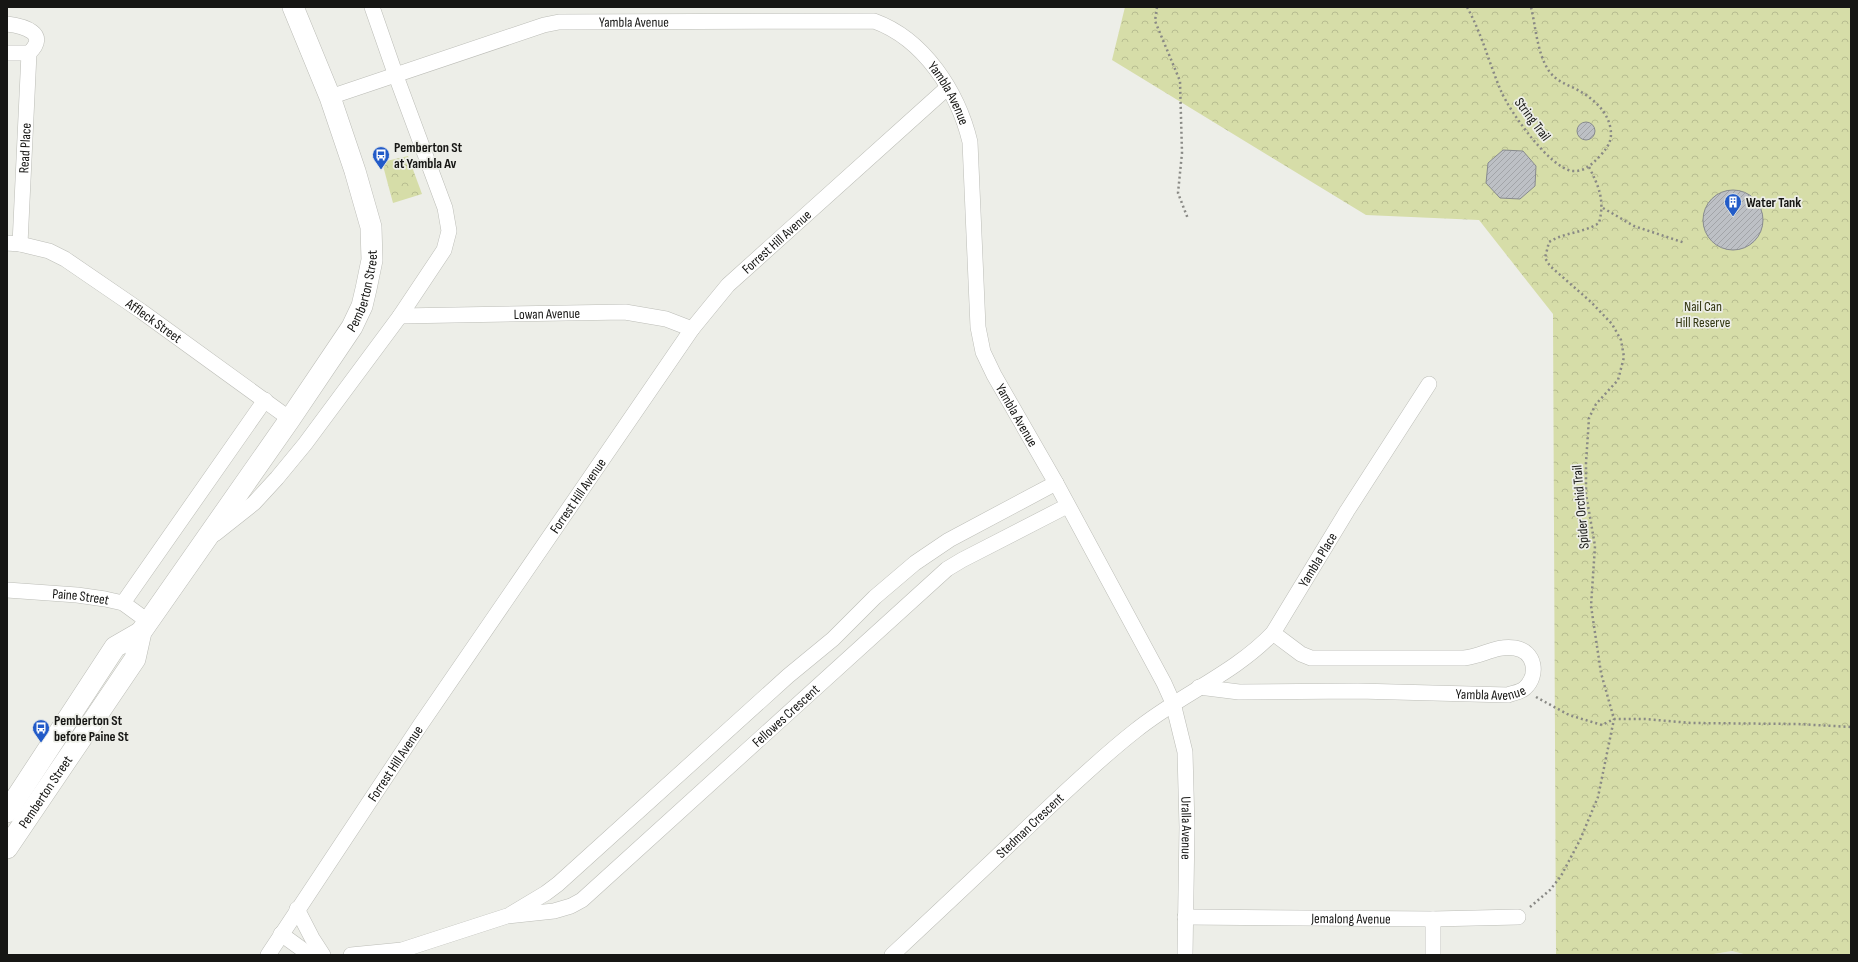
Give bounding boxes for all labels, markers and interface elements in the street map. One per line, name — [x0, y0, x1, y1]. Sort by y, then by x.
street label: Yambla Avenue — [599, 14, 669, 31]
street label: Yambla Avenue — [924, 58, 972, 127]
street label: String Trail — [1511, 94, 1554, 144]
street label: Read Place — [15, 122, 35, 174]
place label: Pemberton St at Yambla Av — [394, 139, 463, 172]
bus stop icon: Pemberton St at Yambla Av — [371, 145, 391, 170]
building icon: Water Tank — [1723, 192, 1743, 217]
place label: Water Tank — [1746, 194, 1801, 211]
street label: Forrest Hill Avenue — [739, 206, 815, 277]
street label: Pemberton Street — [343, 250, 381, 335]
street label: Affleck Street — [122, 295, 185, 347]
park label: Nail Can Hill Reserve — [1676, 298, 1730, 331]
street label: Lowan Avenue — [514, 305, 580, 323]
street label: Yambla Avenue — [992, 381, 1041, 450]
street label: Forrest Hill Avenue — [546, 455, 610, 537]
street label: Spider Orchid Trail — [1568, 464, 1593, 550]
street label: Yambla Place — [1295, 529, 1341, 590]
street label: Paine Street — [52, 585, 111, 609]
street label: Fellowes Crescent — [749, 681, 823, 751]
street label: Yambla Avenue — [1455, 682, 1529, 704]
place label: Pemberton St before Paine St — [54, 712, 129, 745]
bus stop icon: Pemberton St before Paine St — [31, 718, 51, 743]
street label: Forrest Hill Avenue — [364, 722, 427, 805]
street label: Pemberton Street — [15, 752, 76, 832]
street label: Stedman Crescent — [993, 790, 1067, 862]
street label: Uralla Avenue — [1177, 796, 1195, 860]
street label: Jemalong Avenue — [1310, 910, 1391, 928]

